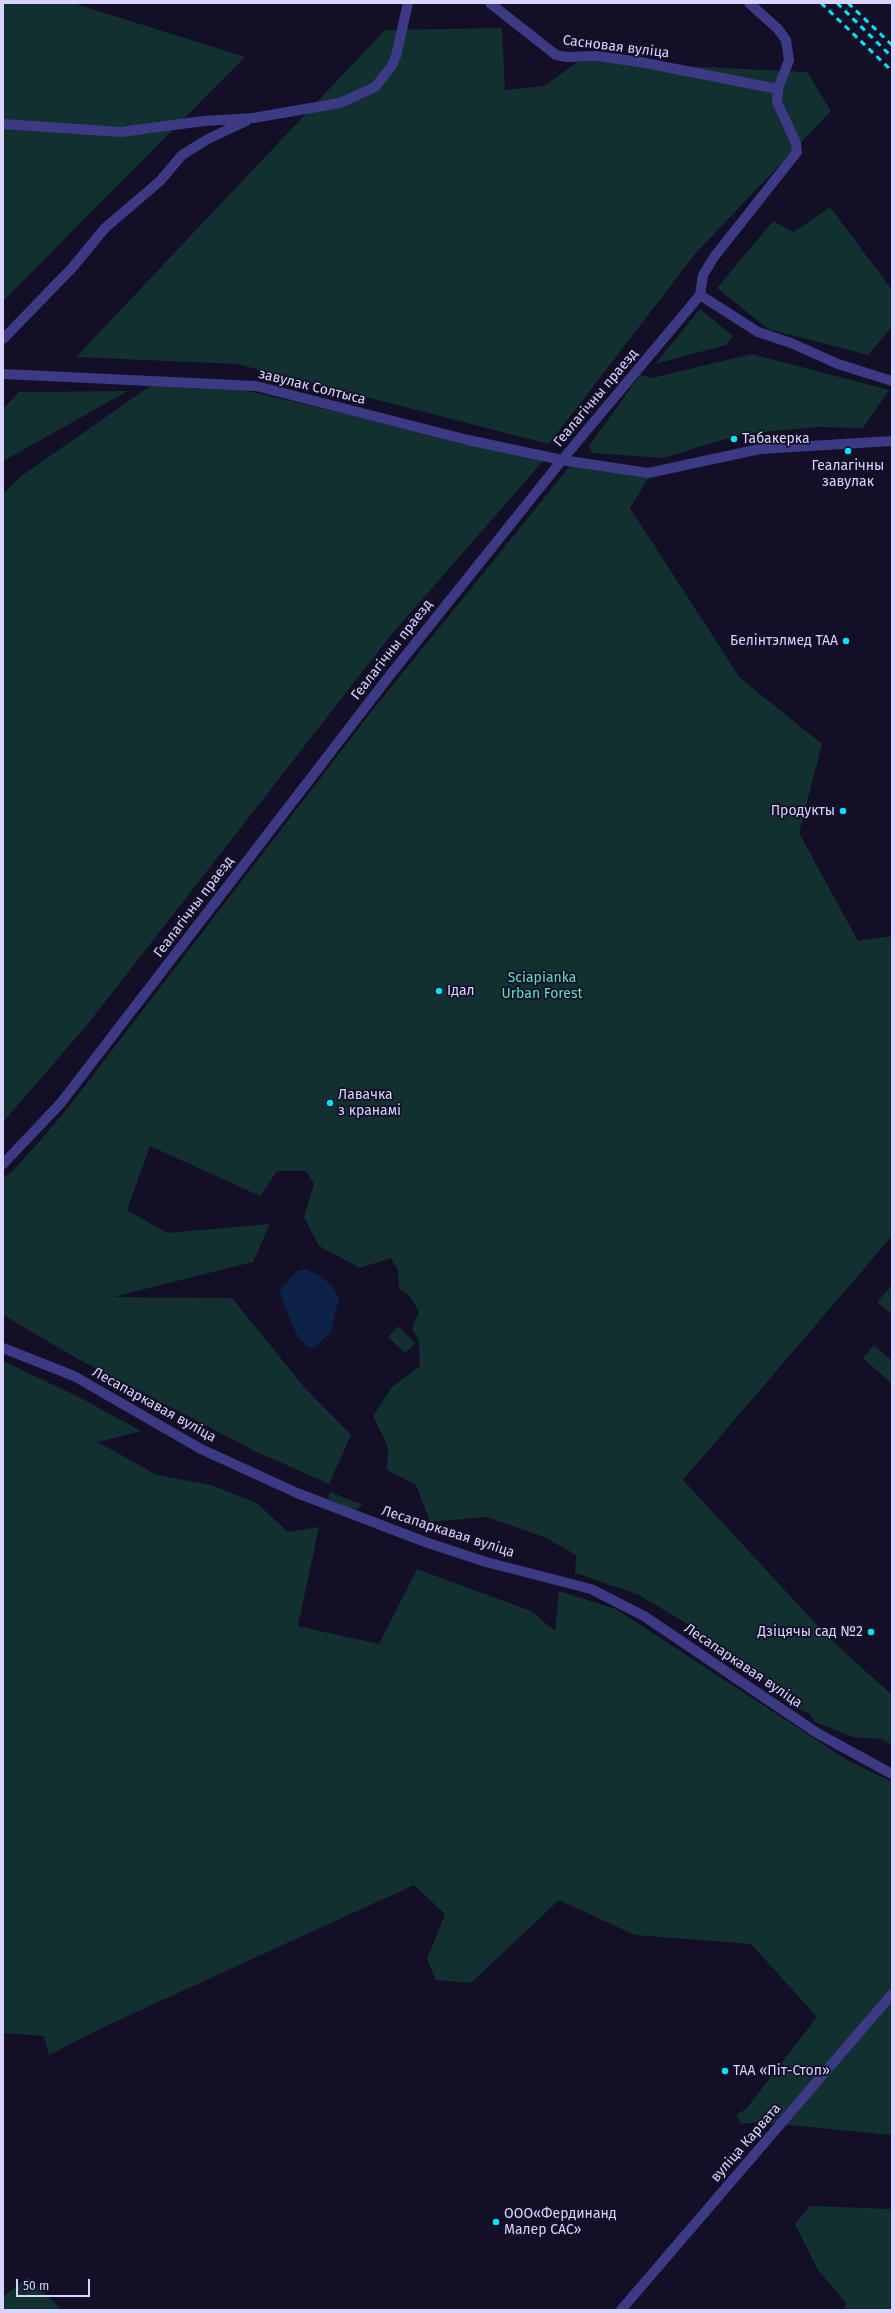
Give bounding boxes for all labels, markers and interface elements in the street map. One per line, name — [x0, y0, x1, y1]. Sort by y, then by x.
street label: Сасновая вуліца — [562, 32, 670, 62]
street label: Геалагічны праезд — [550, 346, 642, 450]
street label: завулак Солтыса — [257, 366, 367, 408]
place label: Табакерка — [742, 431, 809, 447]
marker: Табакерка — [729, 434, 739, 444]
marker: Геалагічны завулак — [843, 446, 853, 456]
place label: Геалагічны завулак — [812, 458, 884, 490]
street label: Геалагічны праезд — [348, 597, 436, 703]
place label: Белінтэлмед ТАА — [730, 633, 838, 649]
marker: Белінтэлмед ТАА — [841, 636, 851, 646]
place label: Продукты — [771, 803, 835, 819]
marker: Продукты — [838, 806, 848, 816]
street label: Геалагічны праезд — [150, 853, 238, 961]
park label: Sciapianka Urban Forest — [501, 970, 583, 1002]
place label: Ідал — [447, 983, 475, 999]
marker: Ідал — [434, 986, 444, 996]
place label: Лавачка з кранамі — [338, 1087, 401, 1120]
marker: Лавачка з кранамі — [325, 1098, 335, 1108]
street label: Лесапаркавая вуліца — [89, 1364, 219, 1446]
street label: Лесапаркавая вуліца — [379, 1503, 517, 1561]
street label: Лесапаркавая вуліца — [681, 1620, 805, 1712]
place label: Дзіцячы сад №2 — [758, 1624, 863, 1640]
marker: Дзіцячы сад №2 — [866, 1627, 876, 1637]
place label: ТАА «Піт-Стоп» — [733, 2063, 830, 2079]
marker: ТАА «Піт-Стоп» — [720, 2066, 730, 2076]
street label: вуліца Карвата — [707, 2100, 785, 2186]
place label: ООО«Фердинанд Малер САС» — [504, 2206, 617, 2238]
marker: ООО«Фердинанд Малер САС» — [491, 2217, 501, 2227]
scale bar — [18, 2271, 92, 2297]
text: 50 m — [23, 2279, 49, 2293]

